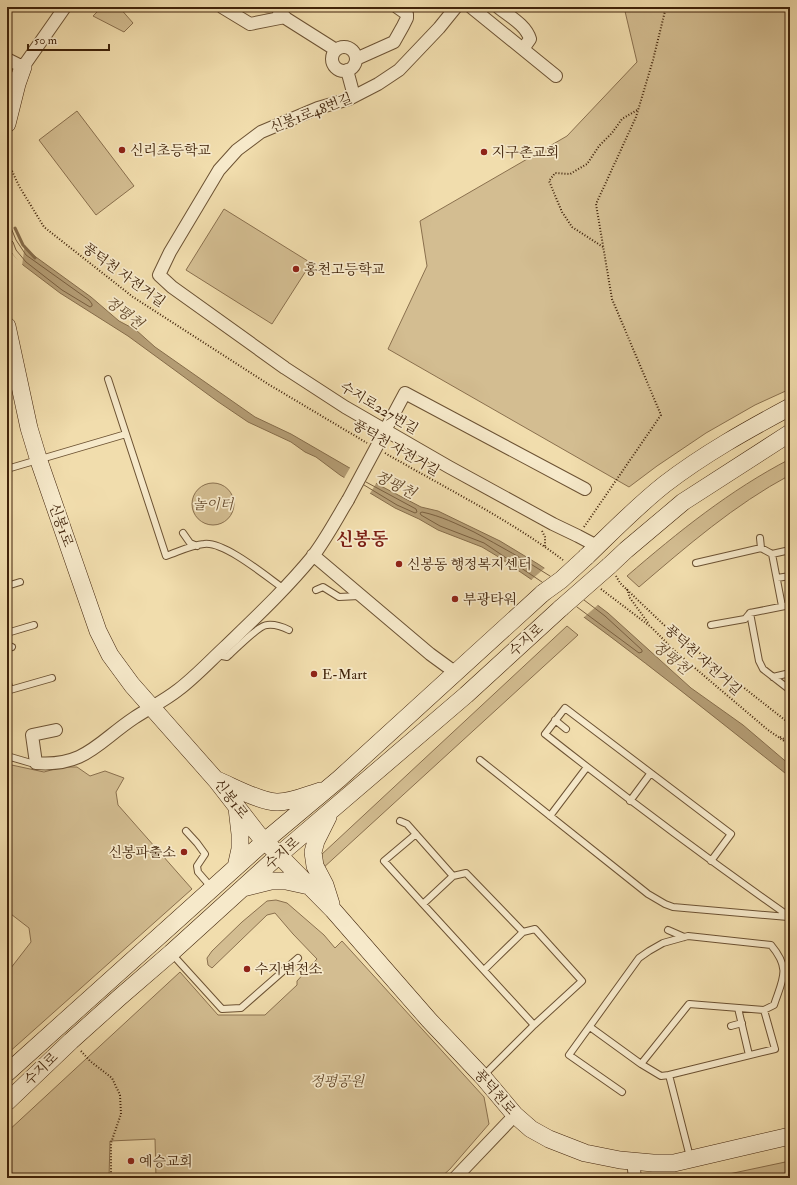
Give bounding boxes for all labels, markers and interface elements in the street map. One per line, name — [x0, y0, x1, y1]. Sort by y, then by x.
scale bar — [28, 26, 109, 52]
text: 50 m — [34, 33, 58, 48]
street label: 신봉1로48번길 — [267, 90, 355, 136]
place label: 신리초등학교 — [130, 142, 212, 159]
place label: 지구촌교회 — [492, 144, 560, 161]
marker: 신리초등학교 — [117, 145, 127, 155]
marker: 지구촌교회 — [479, 147, 489, 157]
street label: 풍덕천 자전거길 — [80, 239, 168, 311]
place label: 홍천고등학교 — [304, 261, 386, 278]
marker: 홍천고등학교 — [291, 264, 301, 274]
water label: 정평천 — [101, 292, 148, 335]
street label: 수지로227번길 — [337, 378, 421, 438]
street label: 풍덕천 자전거길 — [349, 416, 443, 480]
water label: 정평천 — [371, 467, 420, 504]
park label: 놀이터 — [193, 496, 235, 513]
street label: 신봉1로 — [45, 501, 77, 550]
district label: 신봉동 — [336, 528, 389, 551]
place label: 신봉동 행정복지센터 — [407, 556, 532, 573]
marker: 신봉동 행정복지센터 — [394, 559, 404, 569]
place label: 부광타워 — [463, 591, 517, 608]
marker: 부광타워 — [450, 594, 460, 604]
street label: 수지로 — [505, 620, 547, 660]
street label: 풍덕천 자전거길 — [661, 621, 745, 699]
water label: 정평천 — [648, 637, 695, 680]
place label: E-Mart — [322, 666, 367, 683]
marker: E-Mart — [309, 669, 319, 679]
street label: 신봉1로 — [210, 776, 252, 823]
street label: 수지로 — [261, 833, 303, 873]
place label: 신봉파출소 — [108, 844, 176, 861]
marker: 신봉파출소 — [179, 847, 189, 857]
place label: 수지변전소 — [255, 961, 323, 978]
marker: 수지변전소 — [242, 964, 252, 974]
street label: 수지로 — [21, 1048, 62, 1089]
street label: 풍덕천로 — [471, 1066, 519, 1118]
park label: 정평공원 — [310, 1073, 366, 1090]
place label: 예승교회 — [139, 1153, 193, 1170]
marker: 예승교회 — [126, 1156, 136, 1166]

